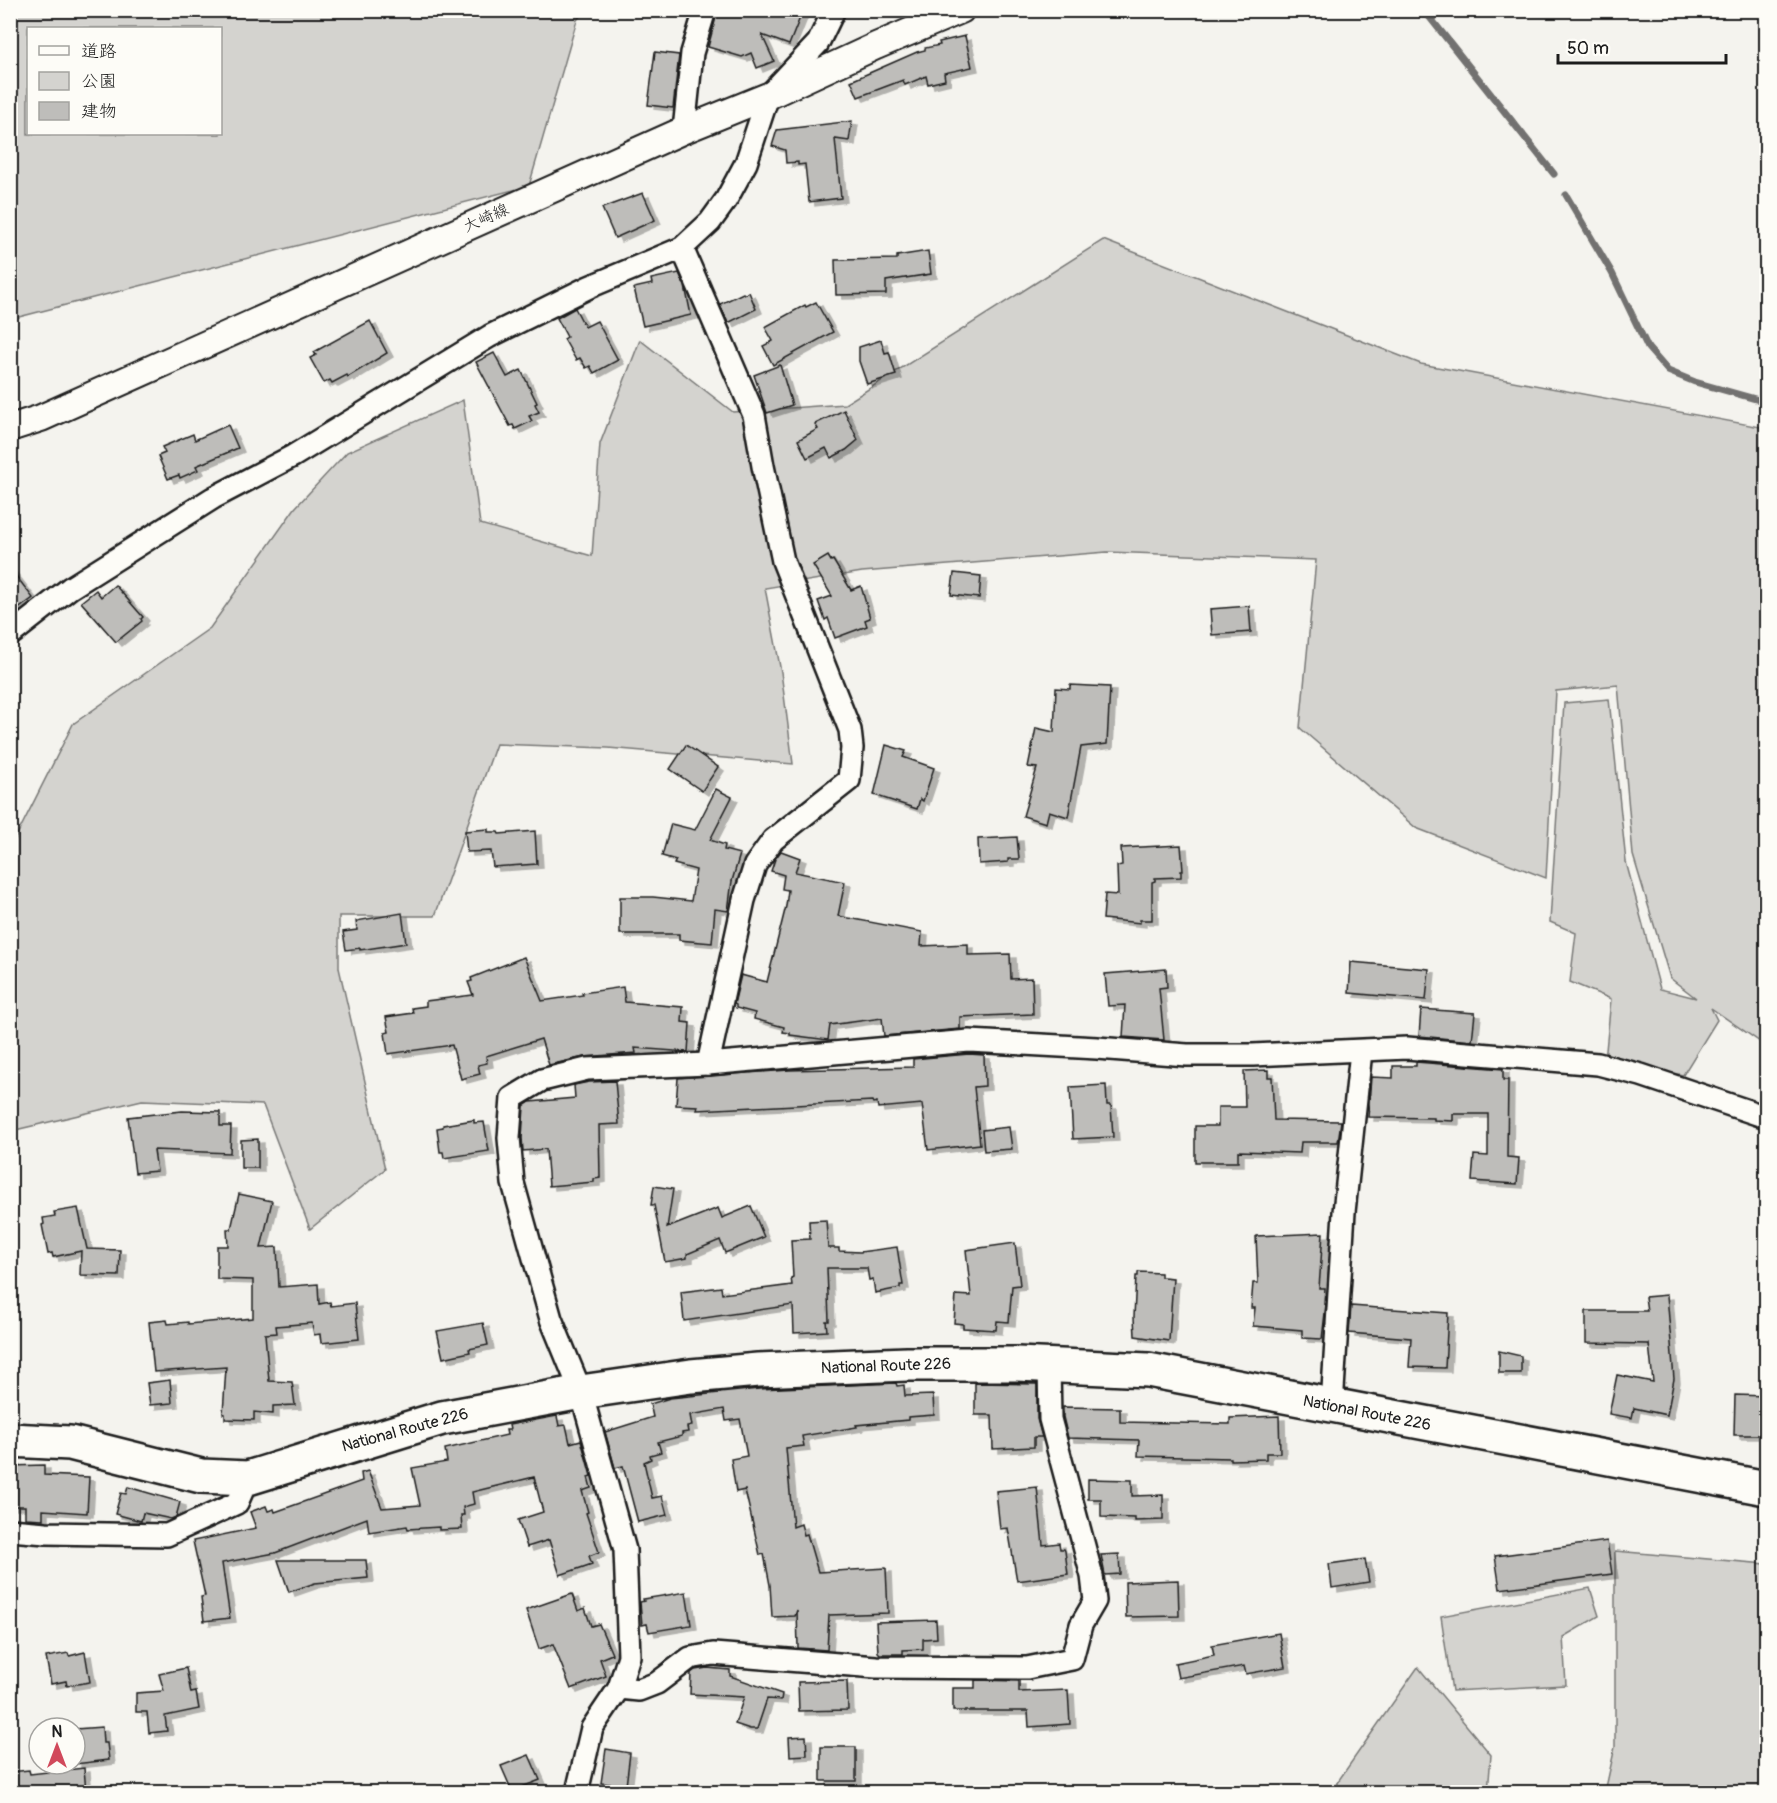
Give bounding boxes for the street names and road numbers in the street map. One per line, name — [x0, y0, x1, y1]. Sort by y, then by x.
street label: 大崎線 — [460, 199, 512, 237]
street label: National Route 226 — [821, 1354, 951, 1378]
street label: National Route 226 — [1301, 1391, 1433, 1435]
street label: National Route 226 — [340, 1403, 470, 1457]

